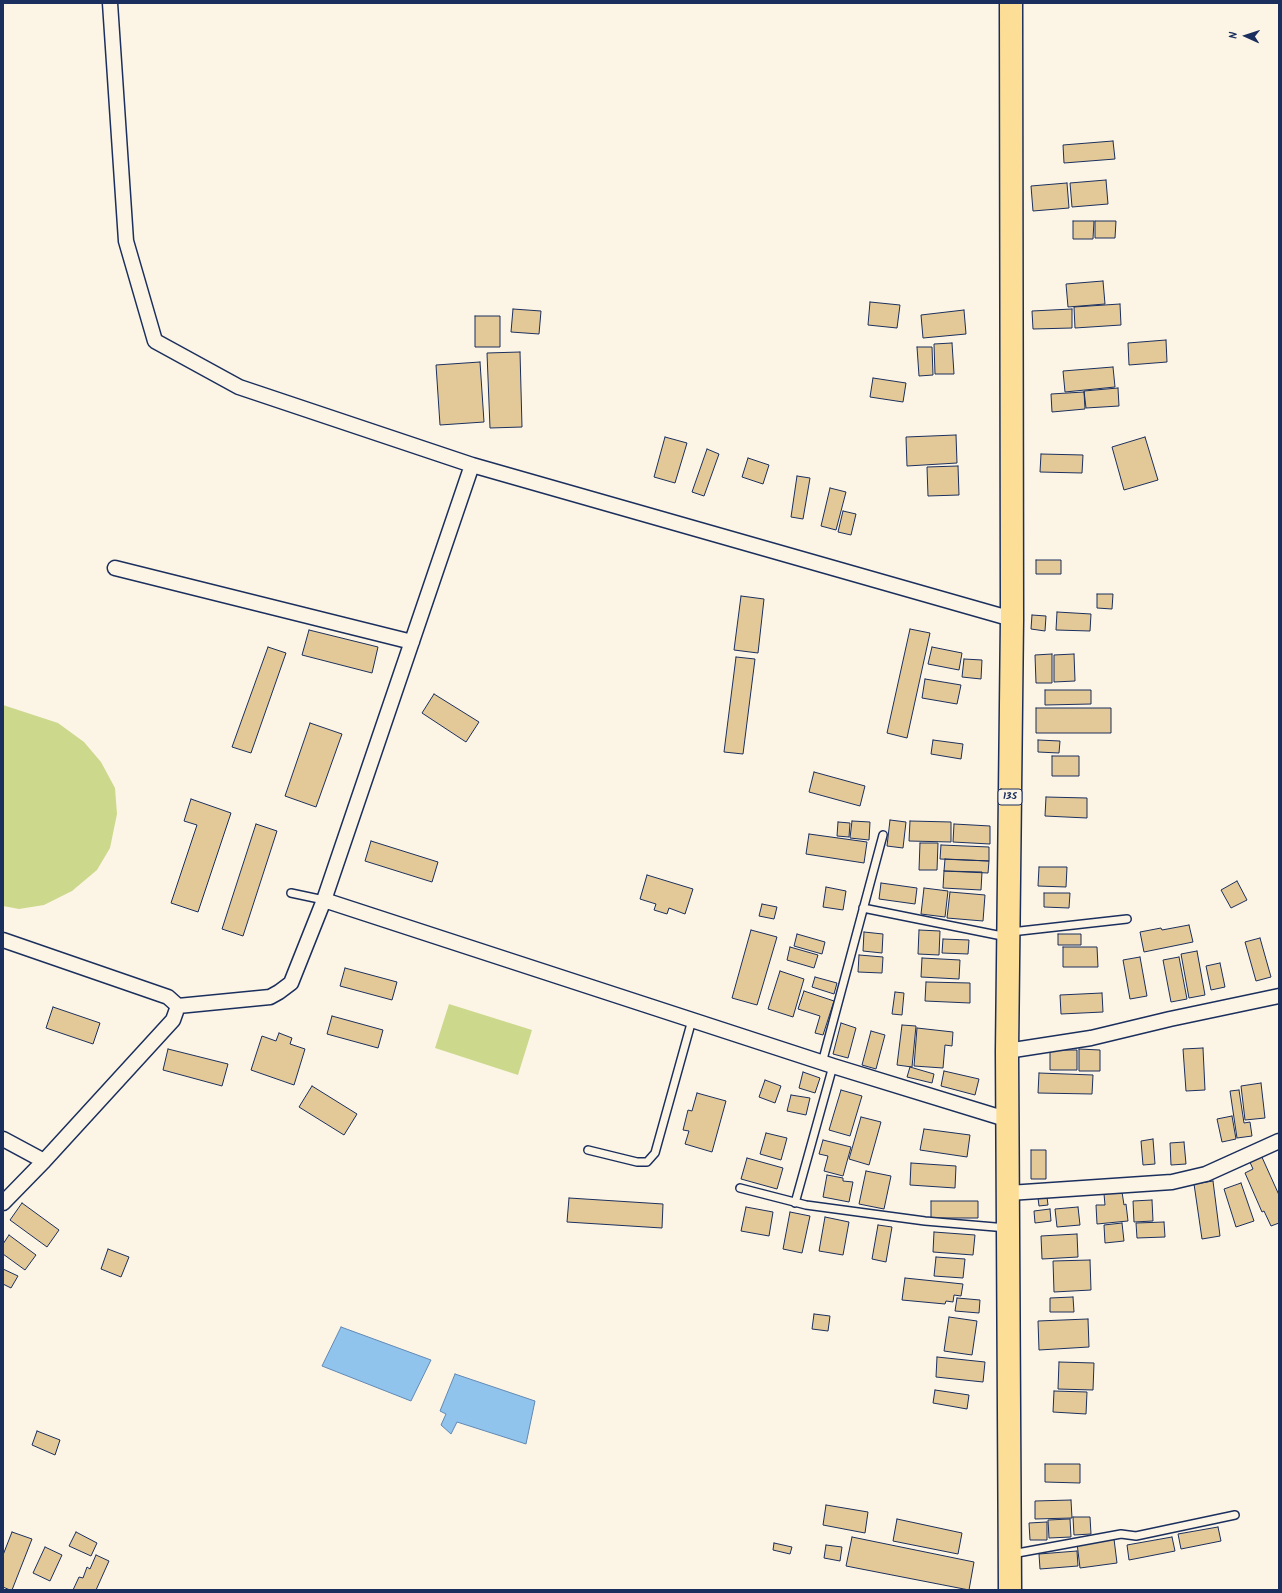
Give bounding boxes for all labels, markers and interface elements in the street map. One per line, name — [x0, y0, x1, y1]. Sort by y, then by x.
north arrow — [1226, 16, 1266, 56]
text: N — [1225, 31, 1243, 39]
road number: 13S — [998, 789, 1022, 805]

